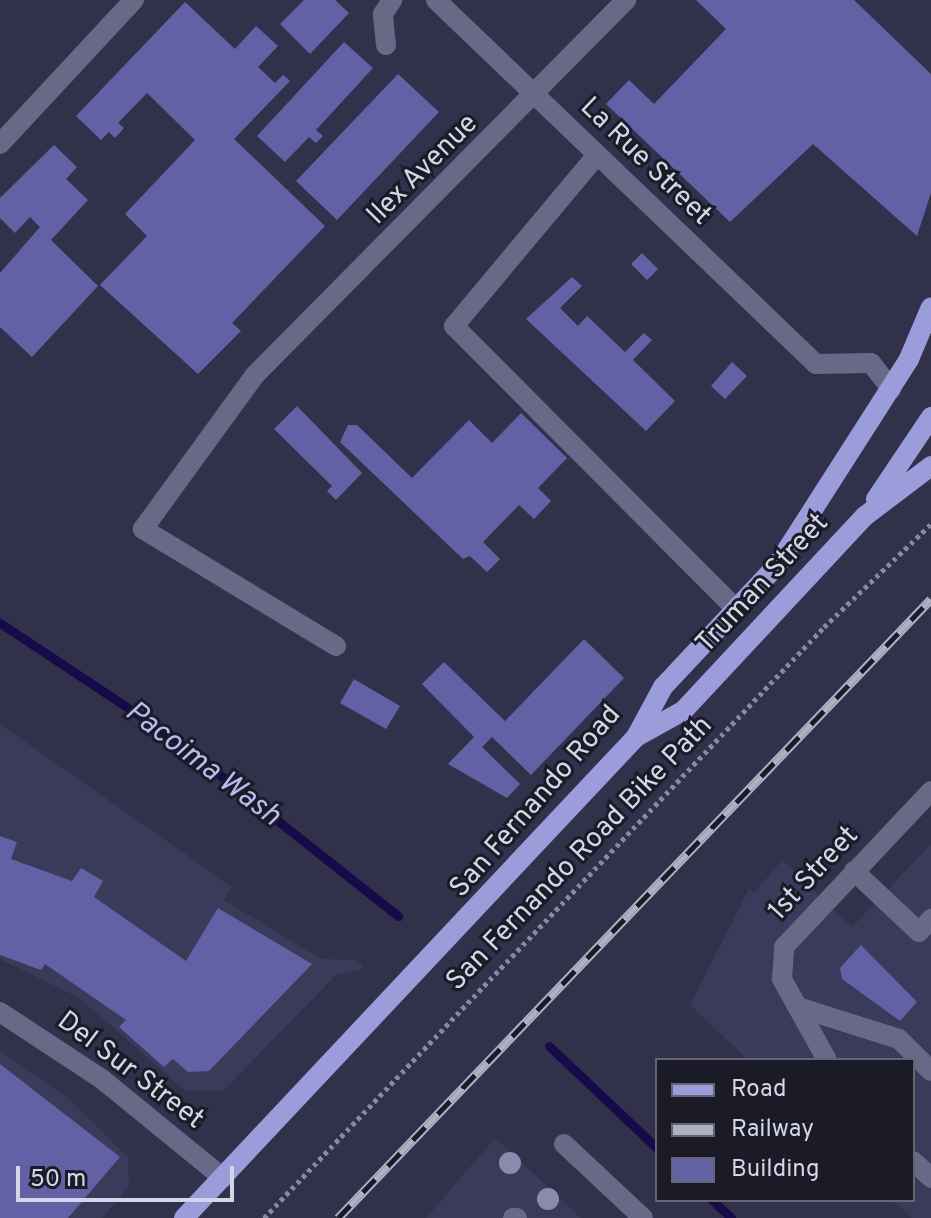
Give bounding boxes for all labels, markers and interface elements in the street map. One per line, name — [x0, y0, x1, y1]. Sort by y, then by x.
street label: La Rue Street — [572, 91, 718, 233]
street label: Ilex Avenue — [360, 107, 486, 233]
street label: Truman Street — [690, 507, 836, 661]
water label: Pacoima Wash — [117, 695, 287, 835]
street label: San Fernando Road — [443, 699, 629, 905]
street label: San Fernando Road Bike Path — [440, 710, 720, 998]
street label: 1st Street — [762, 820, 866, 928]
street label: Del Sur Street — [50, 1005, 210, 1137]
legend — [655, 1058, 915, 1202]
text: Road — [731, 1075, 787, 1105]
text: Railway — [731, 1115, 814, 1145]
scale bar — [20, 1150, 238, 1200]
text: Building — [731, 1155, 820, 1185]
text: 50 m — [30, 1165, 86, 1195]

